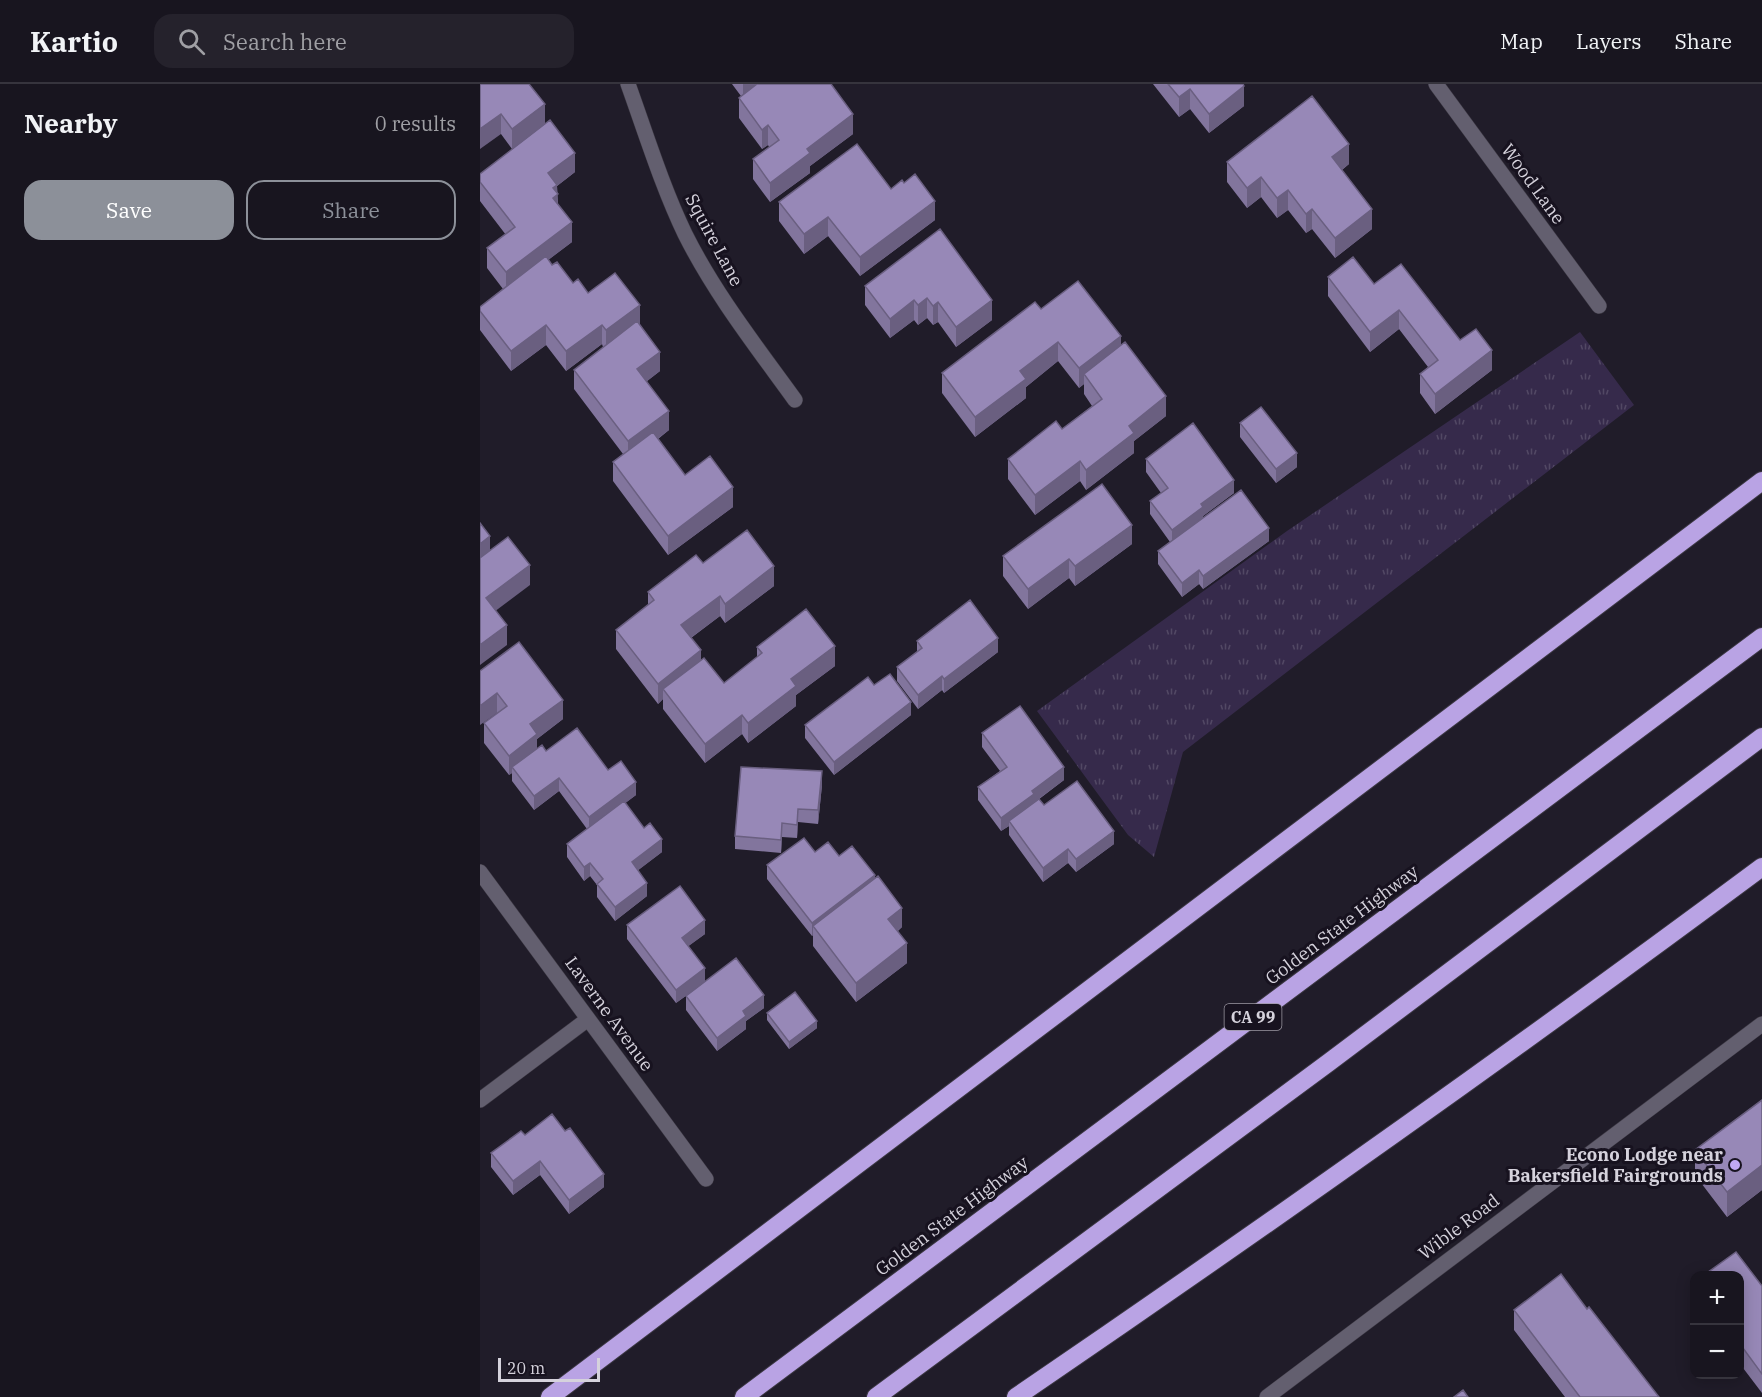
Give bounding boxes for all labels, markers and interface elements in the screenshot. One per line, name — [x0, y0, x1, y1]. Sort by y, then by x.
search box — [154, 14, 574, 68]
text: Kartio — [30, 23, 118, 60]
icon: search — [175, 25, 208, 58]
text: Search here — [223, 27, 347, 56]
text: Map — [1500, 27, 1543, 55]
text: Layers — [1576, 27, 1642, 55]
text: Share — [1675, 27, 1732, 55]
text: Nearby — [24, 106, 118, 140]
text: 0 results — [375, 110, 456, 137]
street label: Wood Lane — [1496, 139, 1570, 229]
button: Save — [24, 180, 234, 240]
button: Share — [246, 180, 456, 240]
street label: Squire Lane — [680, 189, 748, 290]
street label: Golden State Highway — [1261, 859, 1423, 990]
street label: Laverne Avenue — [560, 952, 659, 1075]
road number: CA 99 — [1224, 1004, 1282, 1030]
place label: Econo Lodge near Bakersfield Fairgrounds — [1508, 1143, 1723, 1187]
street label: Golden State Highway — [871, 1150, 1033, 1281]
marker: Econo Lodge near Bakersfield Fairgrounds — [1728, 1158, 1742, 1172]
street label: Wible Road — [1414, 1189, 1504, 1265]
map controls — [1690, 1271, 1744, 1379]
button: + — [1690, 1271, 1744, 1325]
button: − — [1690, 1325, 1744, 1379]
scale bar — [498, 1355, 600, 1382]
text: 20 m — [507, 1358, 545, 1378]

